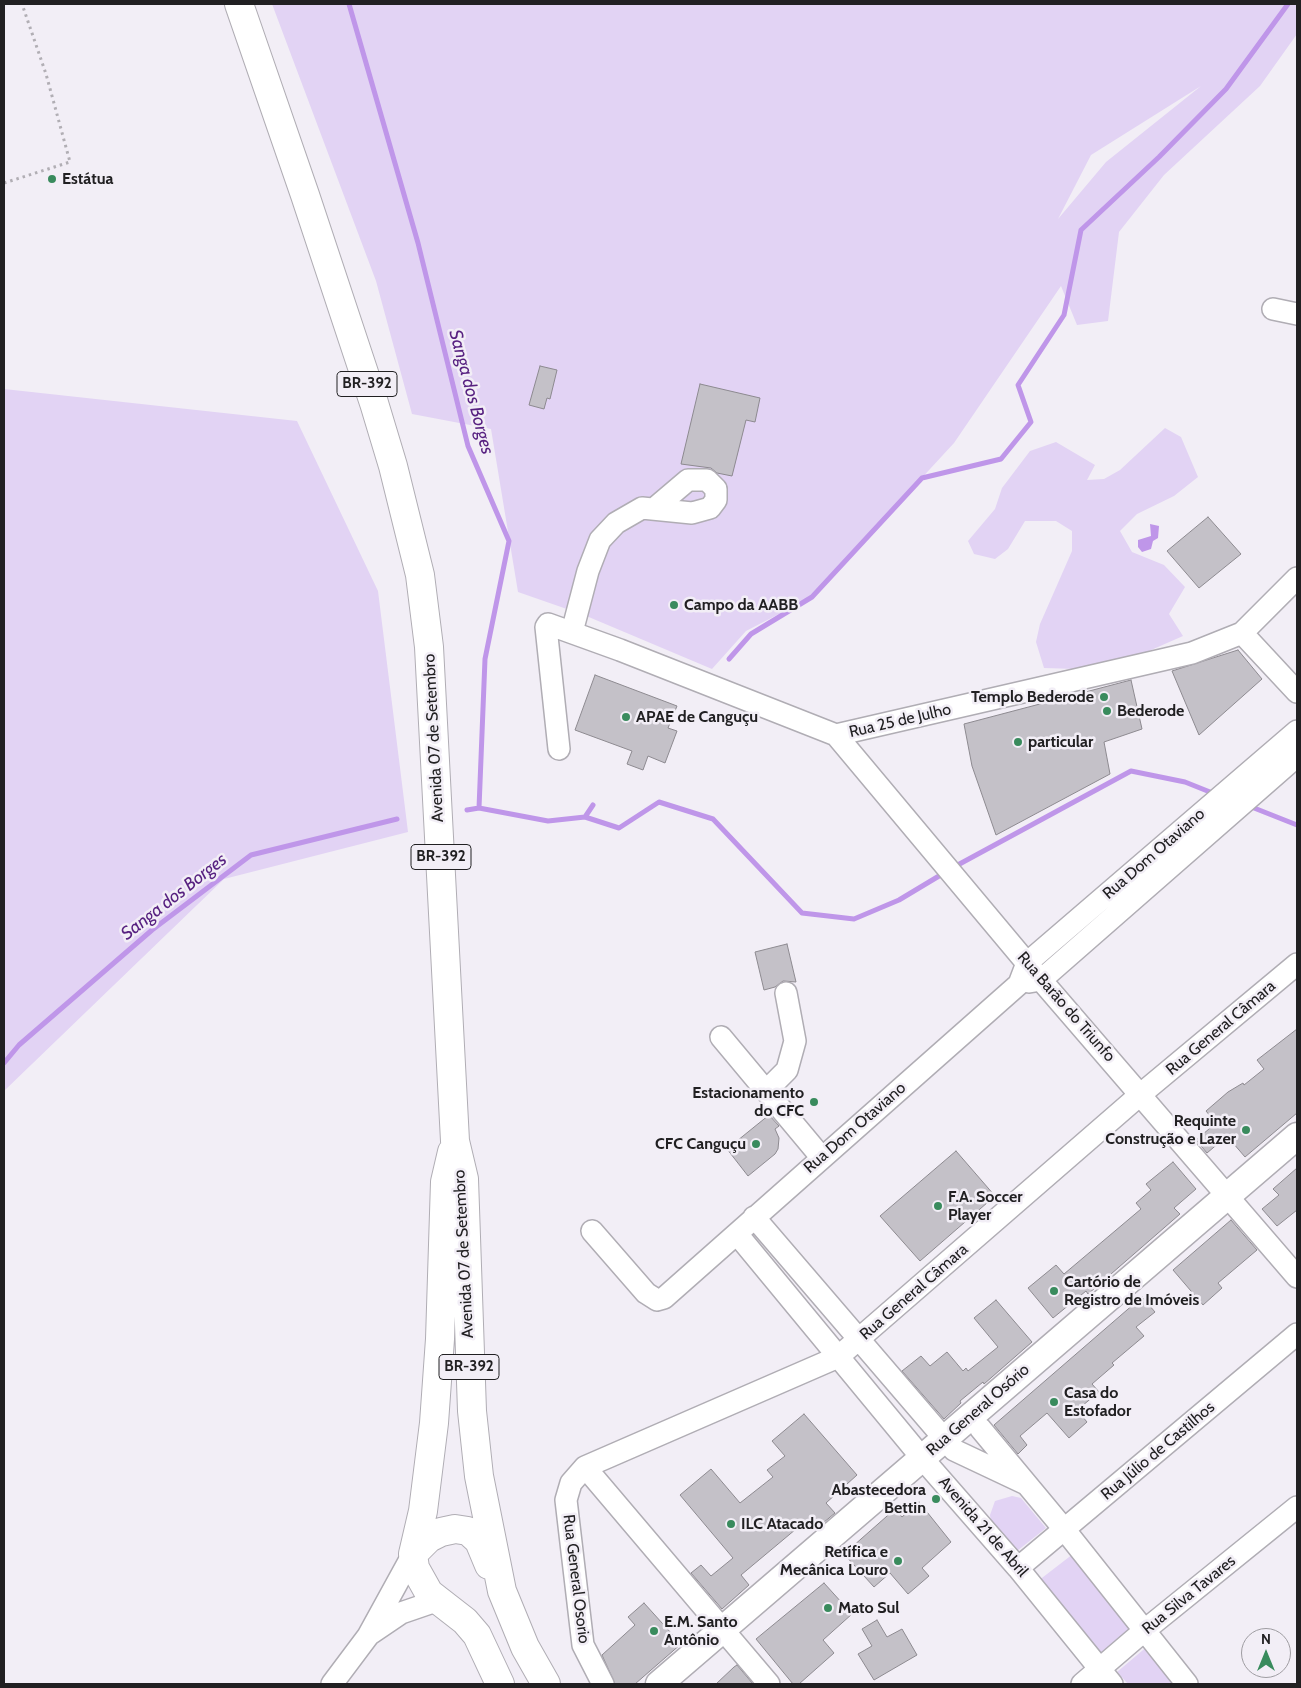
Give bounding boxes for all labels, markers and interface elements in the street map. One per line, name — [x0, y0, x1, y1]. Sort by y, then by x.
place label: Estátua — [62, 169, 114, 189]
marker: Estátua — [46, 173, 58, 185]
water label: Sanga dos Borges — [444, 327, 498, 457]
road number: BR-392 — [337, 372, 397, 396]
place label: Campo da AABB — [684, 595, 798, 615]
marker: Campo da AABB — [668, 599, 680, 611]
street label: Avenida 07 de Setembro — [420, 653, 448, 823]
place label: Templo Bederode — [971, 687, 1094, 707]
marker: Templo Bederode — [1098, 691, 1110, 703]
street label: Rua 25 de Julho — [847, 700, 953, 742]
place label: Bederode — [1117, 701, 1184, 721]
marker: Bederode — [1101, 705, 1113, 717]
place label: APAE de Canguçu — [636, 707, 758, 727]
marker: APAE de Canguçu — [620, 711, 632, 723]
place label: particular — [1028, 732, 1093, 752]
marker: particular — [1012, 736, 1024, 748]
street label: Rua Dom Otaviano — [1099, 804, 1209, 904]
road number: BR-392 — [411, 844, 471, 870]
water label: Sanga dos Borges — [117, 849, 231, 945]
street label: Rua Barão do Triunfo — [1013, 948, 1119, 1066]
street label: Rua General Câmara — [1162, 977, 1280, 1079]
street label: Rua Dom Otaviano — [800, 1078, 910, 1178]
place label: Estacionamento do CFC — [692, 1083, 804, 1121]
marker: Estacionamento do CFC — [808, 1096, 820, 1108]
place label: Requinte Construção e Lazer — [1105, 1111, 1236, 1149]
marker: Requinte Construção e Lazer — [1240, 1124, 1252, 1136]
place label: CFC Canguçu — [655, 1134, 746, 1154]
marker: CFC Canguçu — [750, 1138, 762, 1150]
street label: Avenida 07 de Setembro — [450, 1169, 478, 1339]
place label: F.A. Soccer Player — [948, 1187, 1022, 1225]
marker: F.A. Soccer Player — [932, 1200, 944, 1212]
street label: Rua General Câmara — [856, 1240, 972, 1344]
place label: Cartório de Registro de Imóveis — [1064, 1272, 1199, 1310]
marker: Cartório de Registro de Imóveis — [1048, 1285, 1060, 1297]
road number: BR-392 — [439, 1354, 499, 1380]
street label: Rua General Osório — [923, 1360, 1033, 1460]
place label: Casa do Estofador — [1064, 1383, 1131, 1421]
marker: Casa do Estofador — [1048, 1396, 1060, 1408]
street label: Rua Júlio de Castilhos — [1097, 1398, 1219, 1504]
street label: Avenida 21 de Abril — [934, 1473, 1032, 1581]
place label: Abastecedora Bettin — [832, 1480, 926, 1518]
marker: Abastecedora Bettin — [930, 1493, 942, 1505]
street label: Rua General Osorio — [559, 1513, 593, 1645]
place label: ILC Atacado — [741, 1514, 823, 1534]
marker: ILC Atacado — [725, 1518, 737, 1530]
place label: Retífica e Mecânica Louro — [780, 1542, 888, 1580]
street label: Rua Silva Tavares — [1138, 1551, 1240, 1639]
marker: Retífica e Mecânica Louro — [892, 1555, 904, 1567]
place label: Mato Sul — [838, 1598, 900, 1618]
marker: Mato Sul — [822, 1602, 834, 1614]
place label: E.M. Santo Antônio — [664, 1612, 738, 1650]
marker: E.M. Santo Antônio — [648, 1625, 660, 1637]
north arrow — [1241, 1628, 1291, 1678]
text: N — [1261, 1630, 1271, 1648]

